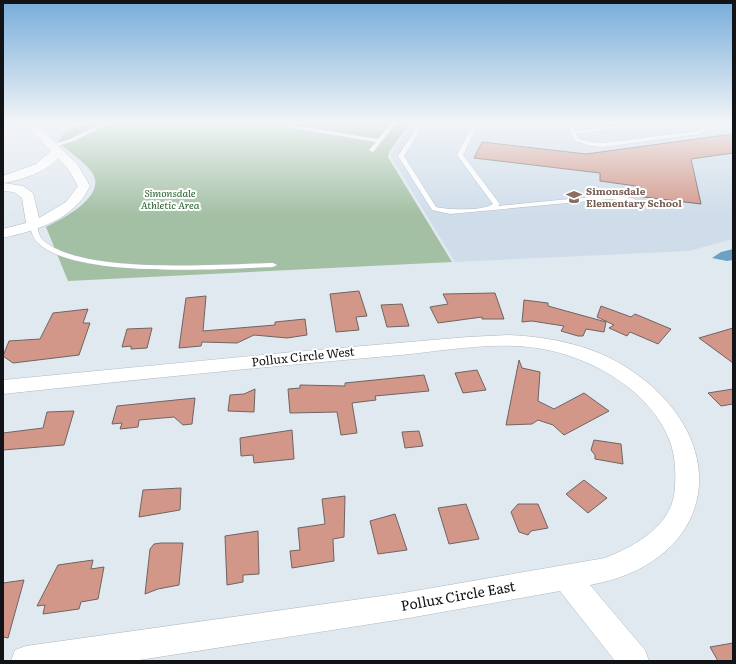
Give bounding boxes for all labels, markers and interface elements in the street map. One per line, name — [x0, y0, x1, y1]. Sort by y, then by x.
place label: Simonsdale Elementary School — [586, 183, 682, 210]
park label: Simonsdale Athletic Area — [141, 185, 200, 212]
school or university icon: Simonsdale Elementary School — [565, 188, 583, 206]
street label: Pollux Circle West — [251, 342, 355, 370]
street label: Pollux Circle East — [399, 575, 517, 615]

